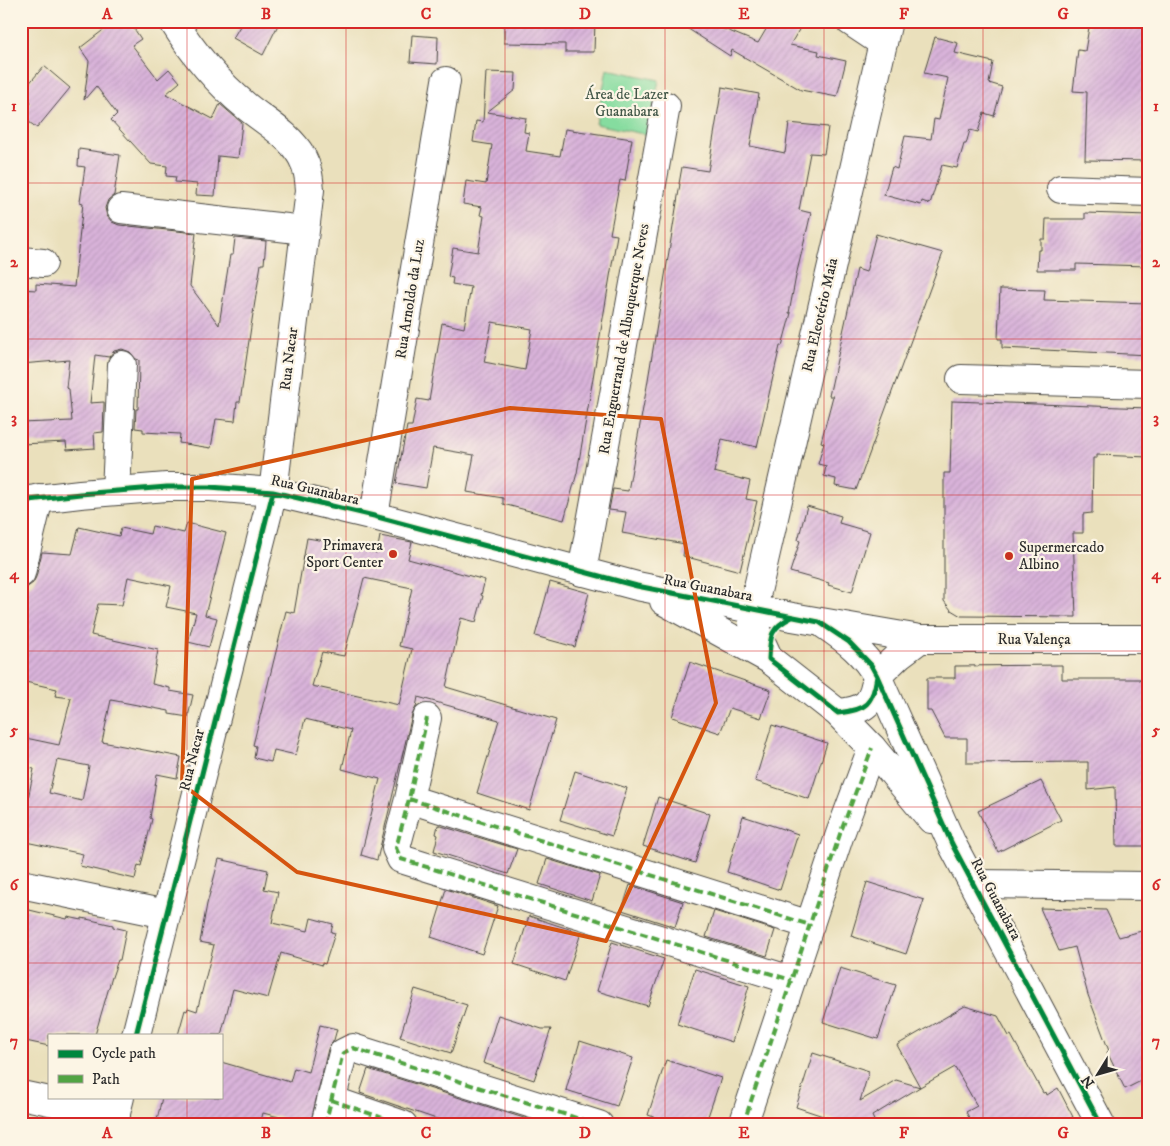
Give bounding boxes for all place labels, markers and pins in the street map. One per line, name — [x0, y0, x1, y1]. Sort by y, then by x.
place label: Primavera Sport Center — [306, 536, 384, 572]
place label: Supermercado Albino — [1019, 538, 1104, 574]
marker: Primavera Sport Center — [387, 548, 399, 560]
marker: Supermercado Albino — [1003, 550, 1015, 562]

